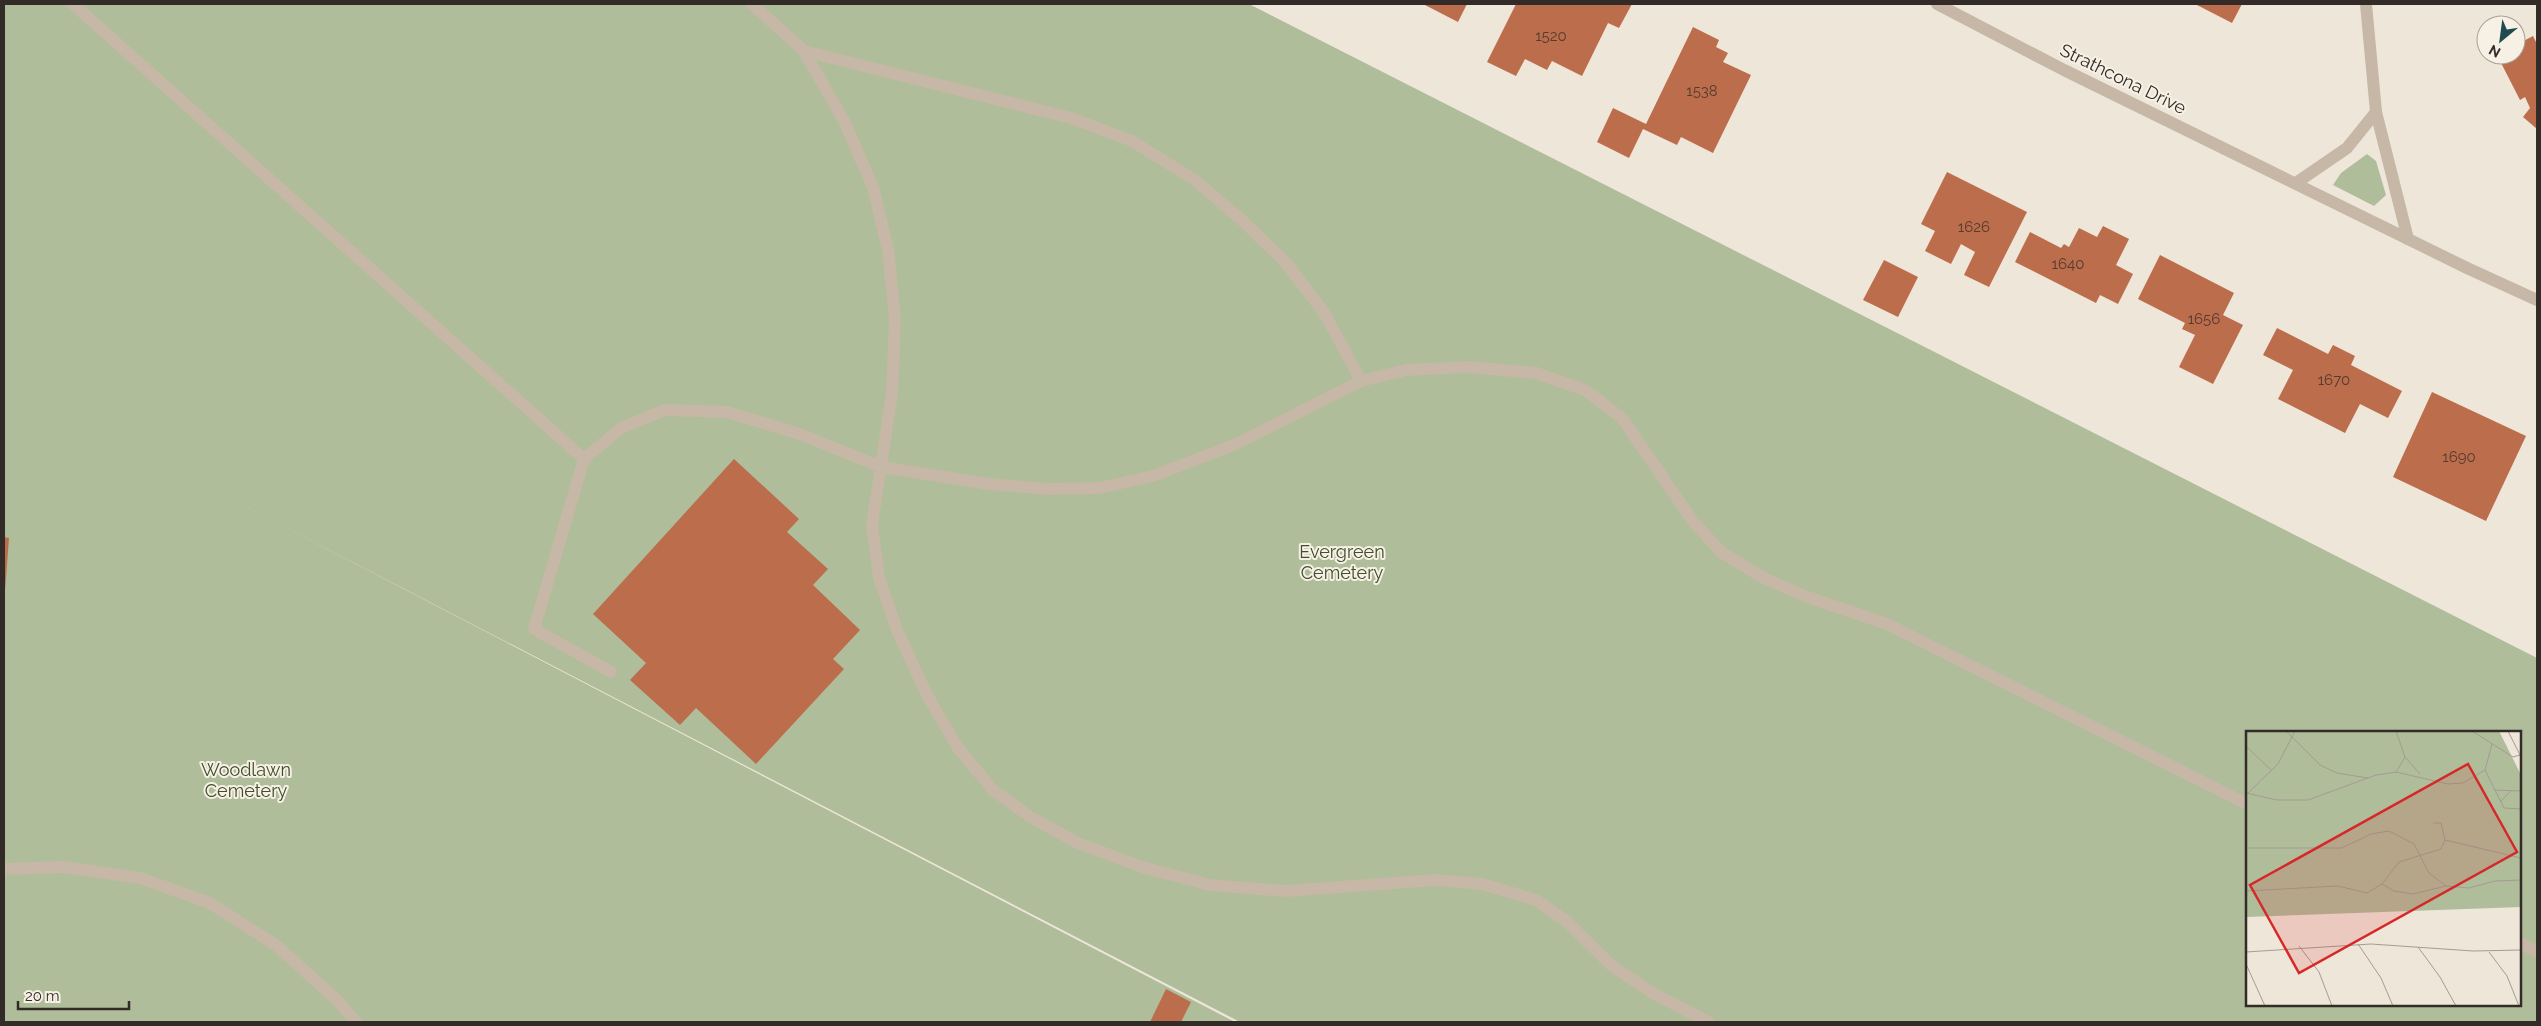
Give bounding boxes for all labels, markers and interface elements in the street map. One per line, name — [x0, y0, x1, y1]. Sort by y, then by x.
north arrow — [2476, 15, 2526, 65]
house number: 1520 — [1535, 27, 1567, 45]
street label: Strathcona Drive — [2057, 39, 2190, 118]
text: N — [2486, 42, 2503, 61]
house number: 1538 — [1686, 82, 1718, 100]
house number: 1626 — [1958, 218, 1990, 236]
house number: 1640 — [2052, 255, 2084, 273]
house number: 1656 — [2188, 310, 2220, 328]
house number: 1670 — [2318, 371, 2350, 389]
house number: 1690 — [2442, 448, 2476, 466]
park label: Evergreen Cemetery — [1299, 541, 1385, 583]
inset map — [2246, 731, 2521, 1006]
park label: Woodlawn Cemetery — [201, 759, 291, 801]
scale bar — [18, 978, 129, 1010]
text: 20 m — [25, 987, 60, 1005]

